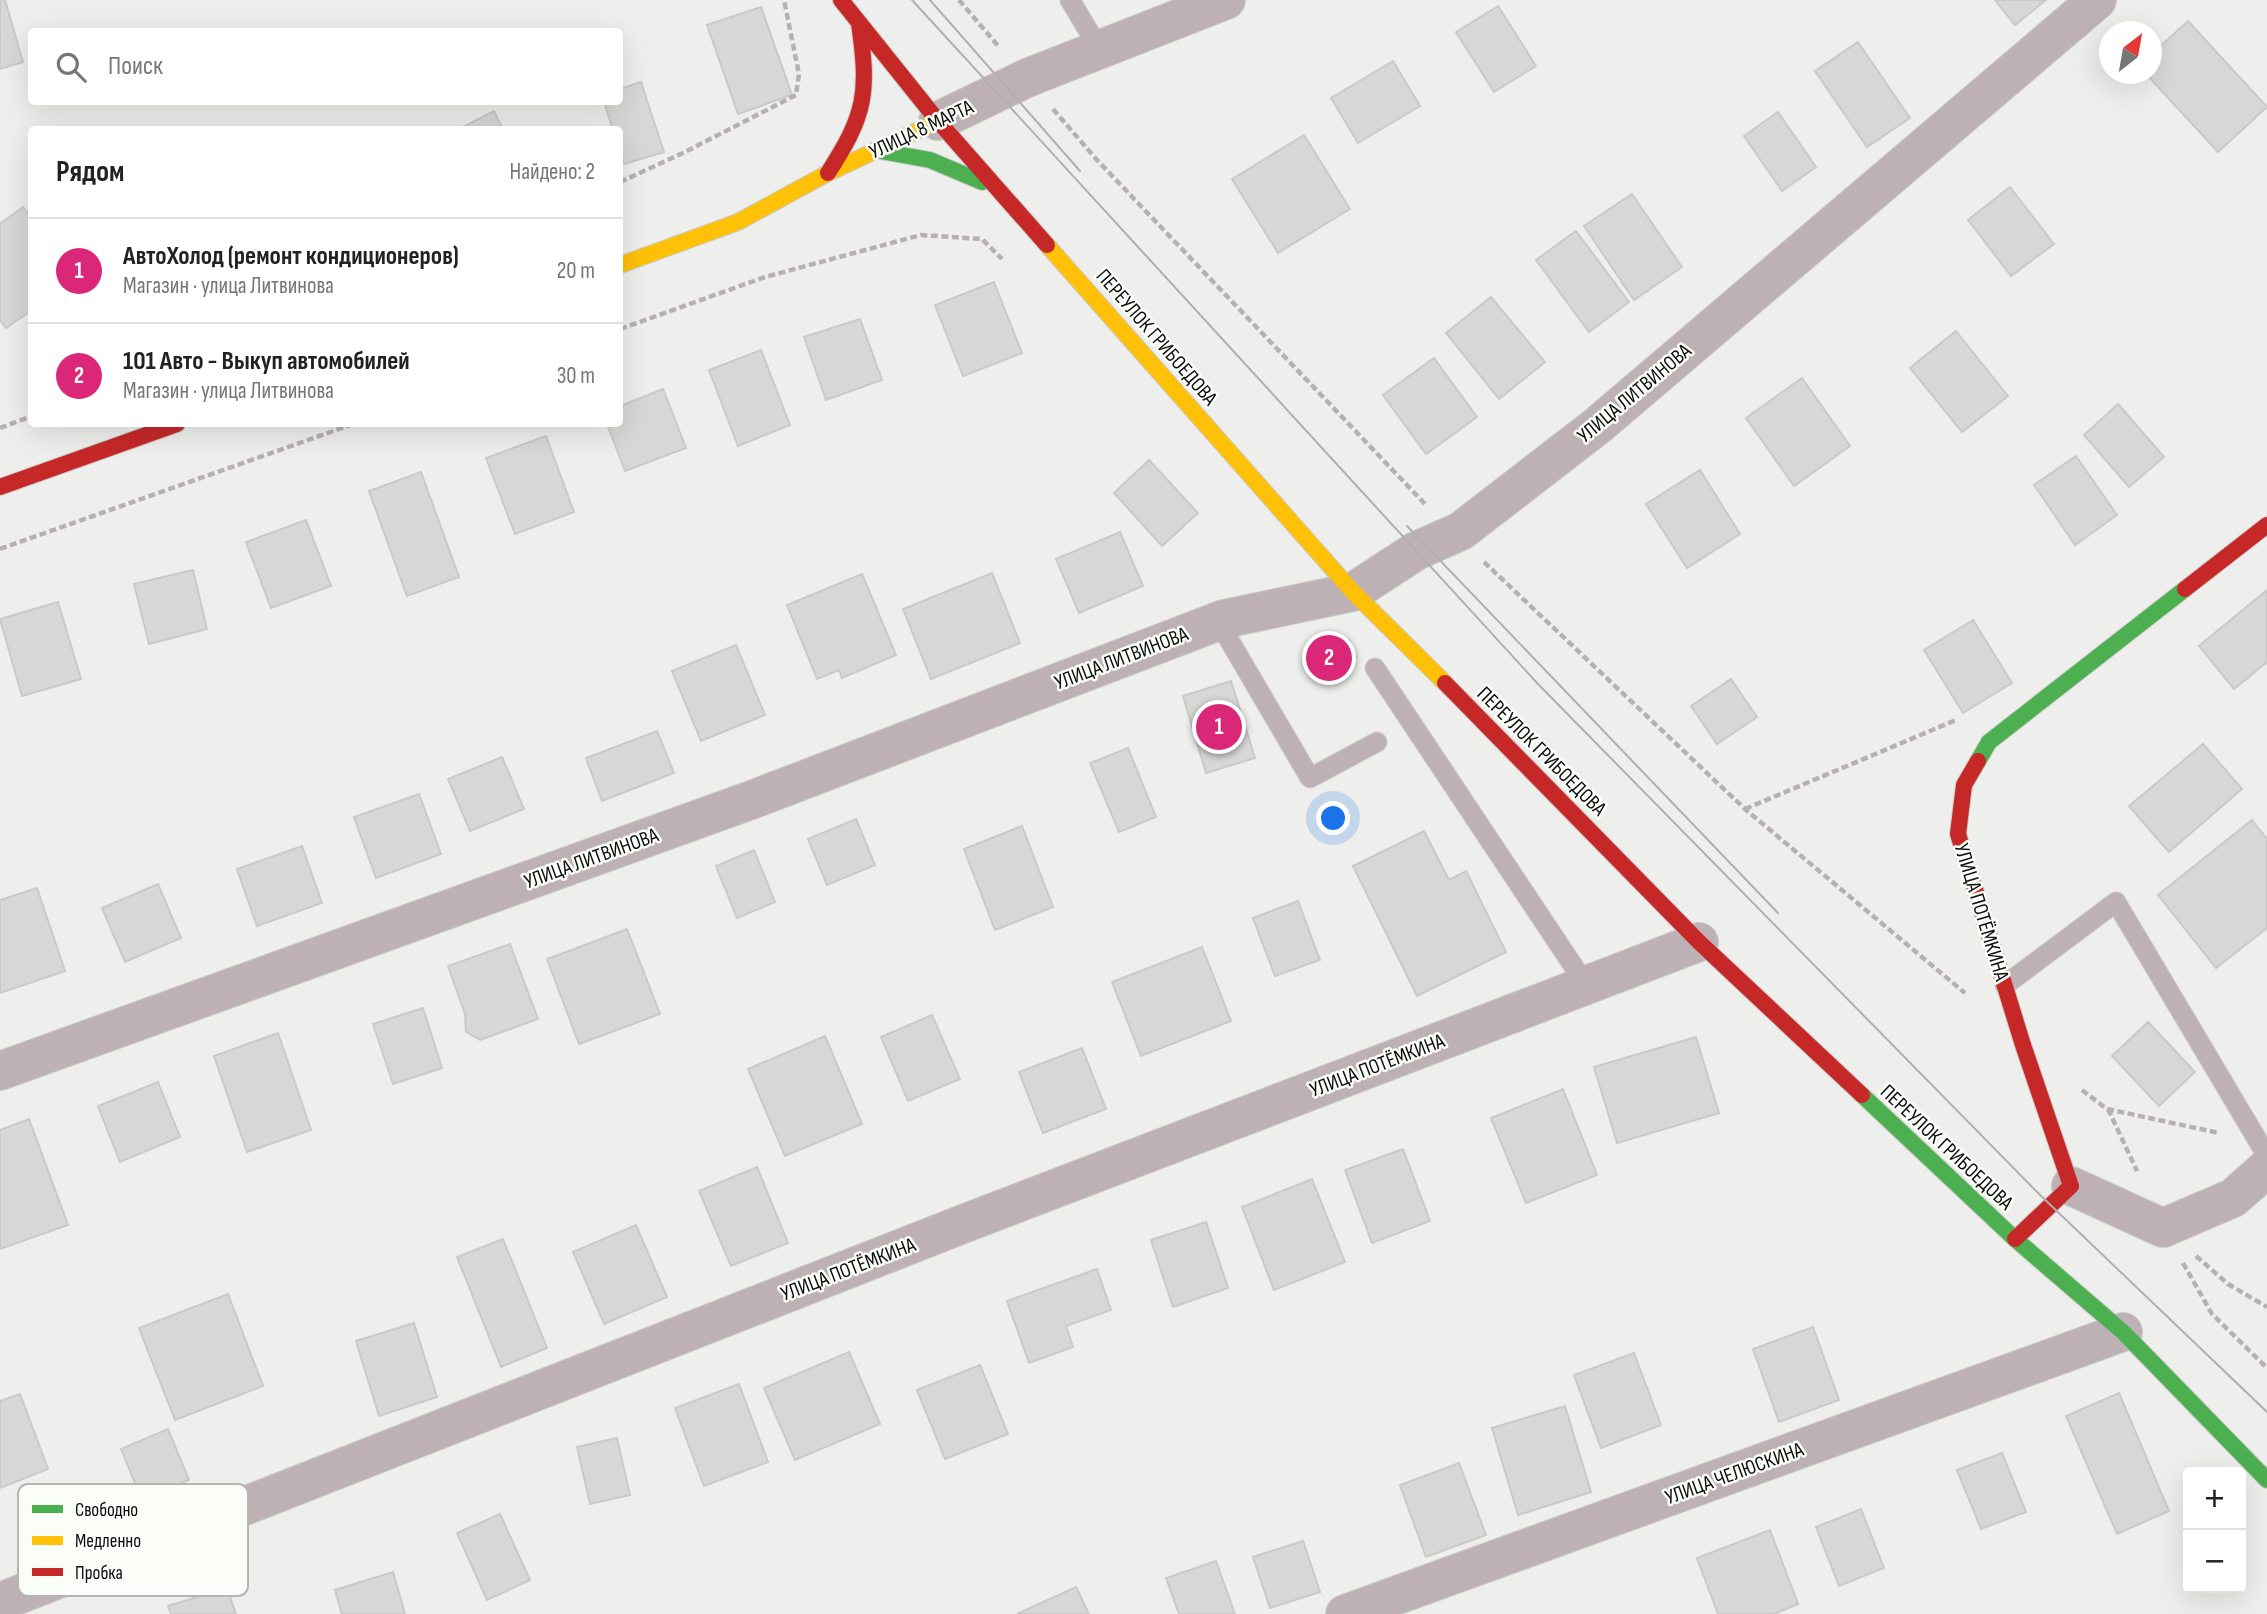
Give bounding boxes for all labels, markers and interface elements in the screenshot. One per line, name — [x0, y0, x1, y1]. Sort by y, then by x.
north arrow — [2099, 21, 2162, 84]
search box — [28, 28, 623, 105]
icon: search — [52, 48, 90, 86]
text: Поиск — [108, 51, 163, 82]
street label: УЛИЦА 8 МАРТА — [865, 94, 978, 164]
text: Рядом — [56, 154, 124, 190]
text: Найдено: 2 — [509, 158, 595, 186]
text: АвтоХолод (ремонт кондиционеров) — [123, 241, 459, 272]
text: 1 — [74, 257, 84, 285]
text: 20 m — [557, 257, 595, 285]
street label: ПЕРЕУЛОК ГРИБОЕДОВА — [1091, 264, 1223, 411]
text: Магазин · улица Литвинова — [123, 272, 334, 300]
street label: УЛИЦА ЛИТВИНОВА — [1572, 338, 1697, 448]
text: 101 Авто - Выкуп автомобилей — [123, 346, 410, 377]
text: 2 — [74, 362, 84, 390]
text: 30 m — [557, 362, 595, 390]
text: Магазин · улица Литвинова — [123, 377, 334, 405]
street label: УЛИЦА ЛИТВИНОВА — [1051, 621, 1192, 695]
pin: 2 — [1306, 632, 1352, 684]
street label: ПЕРЕУЛОК ГРИБОЕДОВА — [1472, 682, 1612, 822]
pin: 1 — [1196, 701, 1242, 753]
your location — [1316, 801, 1350, 835]
street label: УЛИЦА ЛИТВИНОВА — [521, 822, 663, 894]
street label: УЛИЦА ПОТЁМКИНА — [1949, 840, 2015, 985]
street label: УЛИЦА ПОТЁМКИНА — [1306, 1028, 1449, 1103]
street label: ПЕРЕУЛОК ГРИБОЕДОВА — [1875, 1079, 2019, 1216]
street label: УЛИЦА ПОТЁМКИНА — [777, 1232, 920, 1307]
street label: УЛИЦА ЧЕЛЮСКИНА — [1662, 1437, 1808, 1510]
map controls — [2183, 1467, 2246, 1593]
button: + — [2183, 1467, 2246, 1530]
legend — [18, 1484, 248, 1596]
text: Свободно — [75, 1499, 138, 1522]
text: Медленно — [75, 1530, 141, 1553]
button: − — [2183, 1530, 2246, 1593]
text: Пробка — [75, 1562, 123, 1585]

